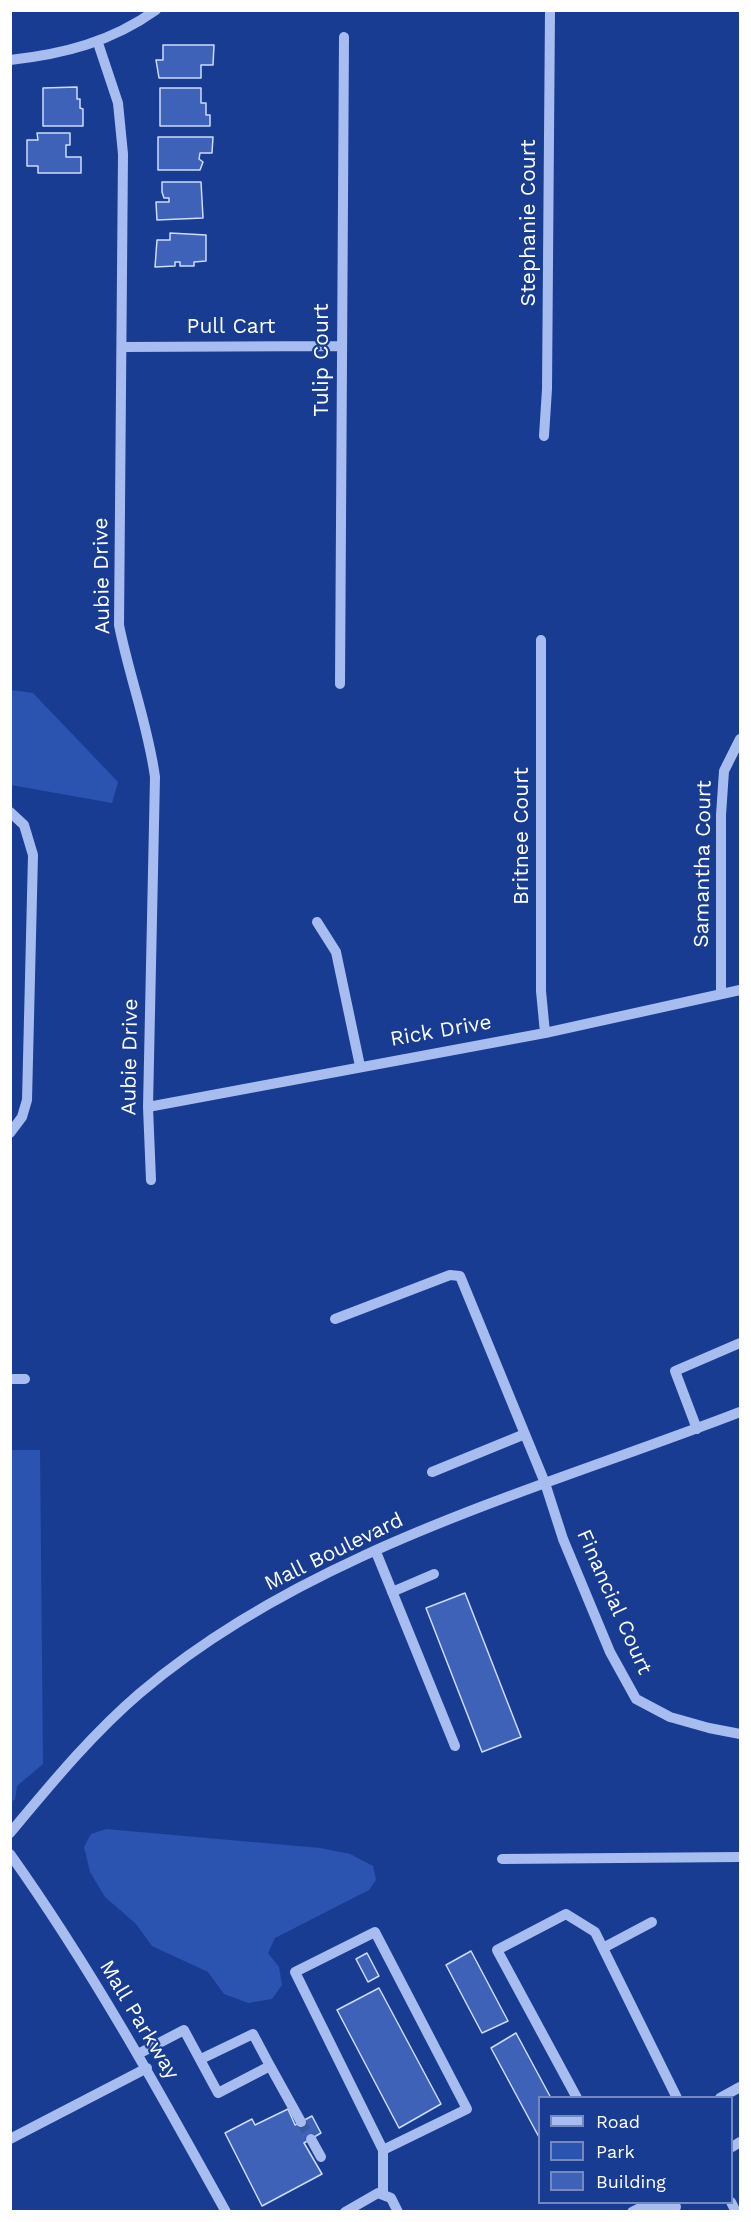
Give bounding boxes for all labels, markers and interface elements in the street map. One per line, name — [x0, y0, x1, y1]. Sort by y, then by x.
street label: Stephanie Court — [516, 140, 542, 306]
street label: Tulip Court — [309, 303, 335, 417]
street label: Pull Cart — [187, 314, 275, 340]
street label: Aubie Drive — [88, 517, 116, 635]
street label: Britnee Court — [509, 767, 535, 905]
street label: Samantha Court — [689, 780, 717, 948]
street label: Aubie Drive — [116, 998, 144, 1116]
street label: Rick Drive — [388, 1010, 494, 1052]
street label: Mall Boulevard — [261, 1508, 407, 1596]
street label: Financial Court — [571, 1526, 657, 1678]
street label: Mall Parkway — [94, 1956, 184, 2084]
legend — [538, 2096, 733, 2204]
text: Road — [596, 2111, 640, 2132]
text: Park — [596, 2141, 635, 2162]
text: Building — [596, 2171, 666, 2192]

